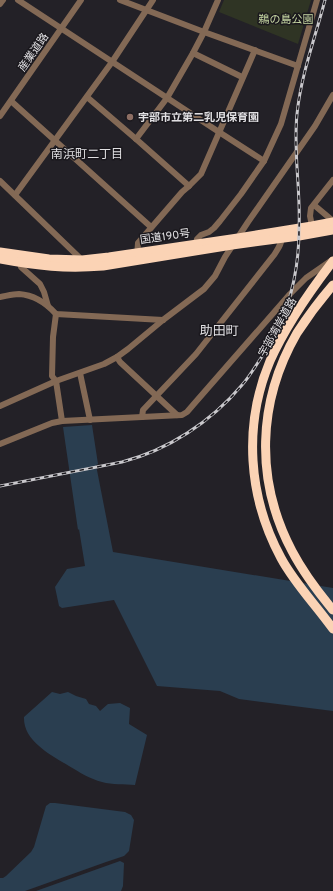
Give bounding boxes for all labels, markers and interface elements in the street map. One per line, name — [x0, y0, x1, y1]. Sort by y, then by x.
park label: 鵜の島公園 — [259, 13, 314, 27]
street label: 産業道路 — [15, 31, 52, 75]
place label: 宇部市立第二乳児保育園 — [138, 111, 259, 125]
marker: 宇部市立第二乳児保育園 — [125, 112, 135, 122]
district label: 南浜町二丁目 — [51, 147, 123, 163]
street label: 国道190号 — [139, 227, 191, 247]
street label: 宇部湾岸道路 — [256, 295, 300, 360]
district label: 助田町 — [199, 324, 239, 340]

